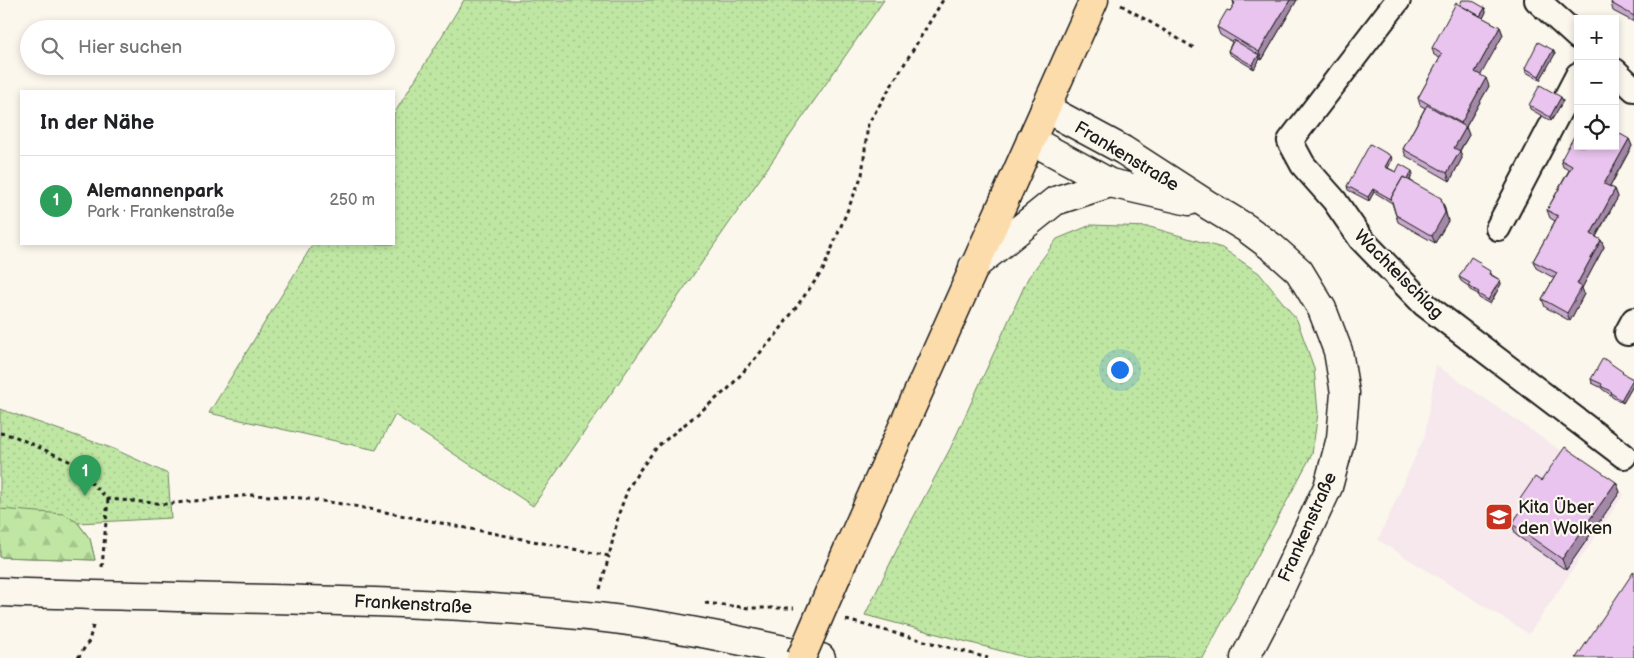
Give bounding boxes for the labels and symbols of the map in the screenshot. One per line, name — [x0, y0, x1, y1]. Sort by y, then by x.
street label: Frankenstraße — [1071, 117, 1183, 196]
street label: Wachtelschlag — [1350, 225, 1448, 323]
your location — [1107, 357, 1133, 383]
pin: 1 — [69, 455, 101, 496]
street label: Frankenstraße — [1274, 469, 1341, 585]
place label: Kita Über den Wolken — [1518, 496, 1612, 539]
school or university icon: Kita Über den Wolken — [1484, 502, 1514, 532]
street label: Frankenstraße — [353, 591, 473, 618]

